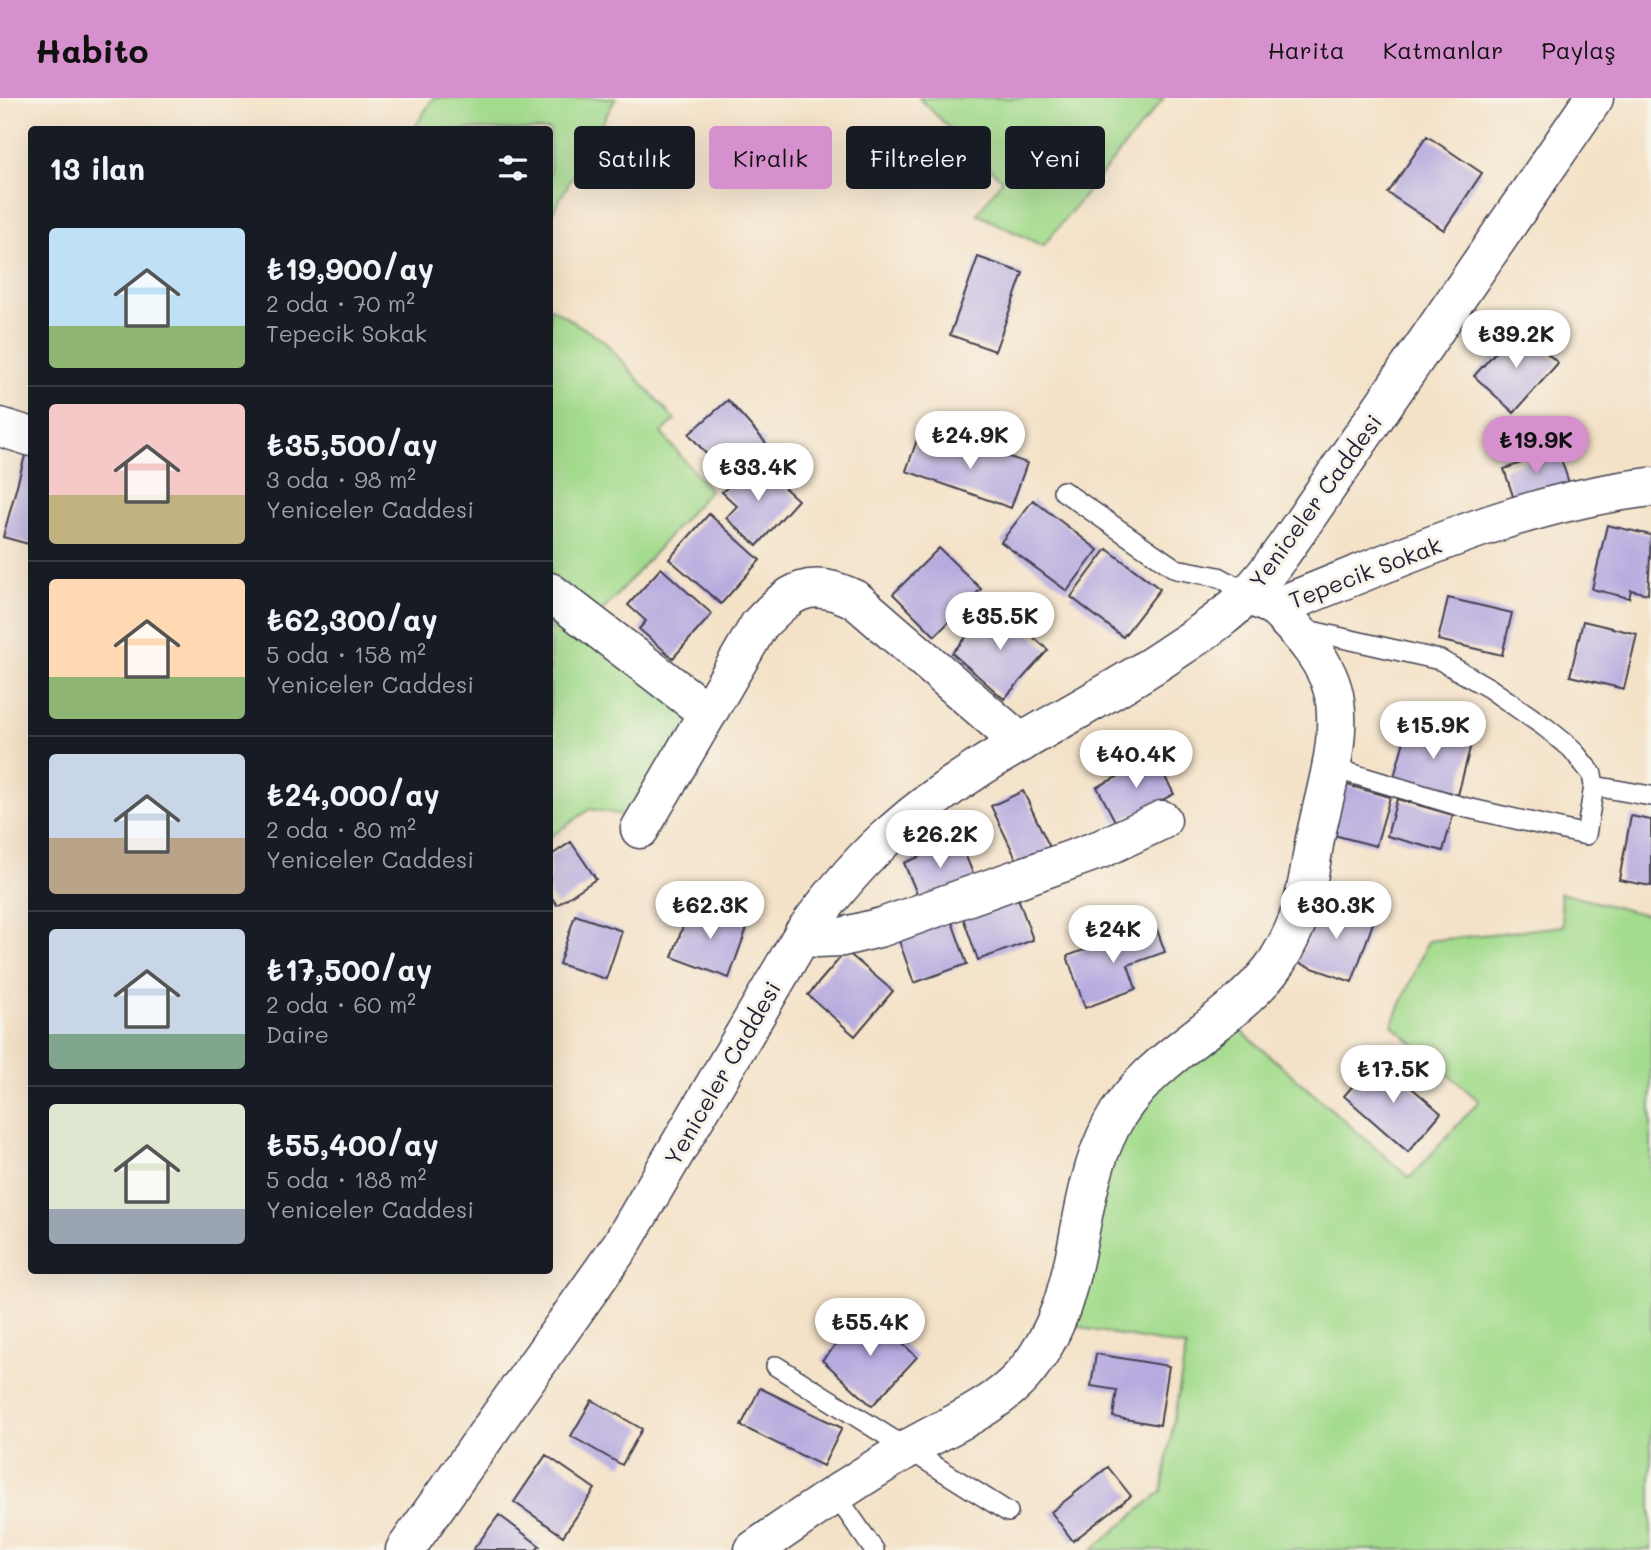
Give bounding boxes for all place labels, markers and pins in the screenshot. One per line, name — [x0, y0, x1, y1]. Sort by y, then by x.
pin: ₺39.2K — [1459, 310, 1573, 370]
pin: ₺24.9K — [913, 412, 1027, 471]
pin: ₺19.9K — [1479, 416, 1593, 476]
pin: ₺33.4K — [701, 444, 815, 503]
pin: ₺35.5K — [943, 592, 1057, 652]
pin: ₺15.9K — [1376, 702, 1490, 761]
pin: ₺40.4K — [1079, 730, 1193, 790]
pin: ₺26.2K — [883, 810, 997, 870]
pin: ₺62.3K — [653, 882, 767, 941]
pin: ₺30.3K — [1279, 882, 1393, 941]
pin: ₺24K — [1072, 906, 1154, 965]
pin: ₺17.5K — [1336, 1046, 1450, 1105]
pin: ₺55.4K — [813, 1298, 927, 1358]

